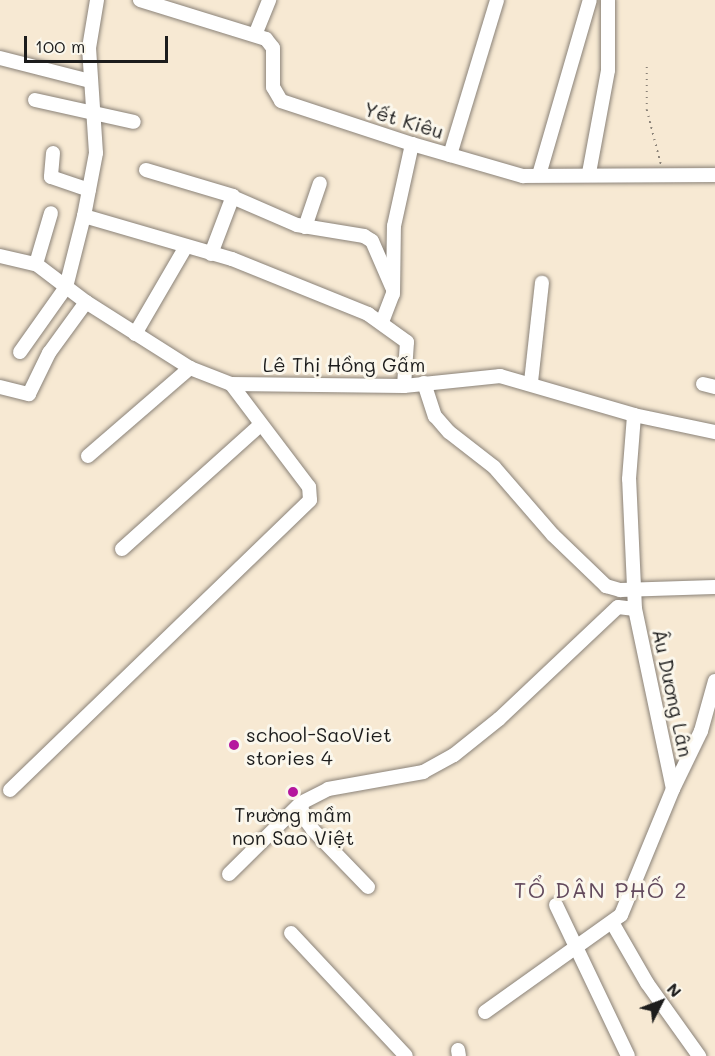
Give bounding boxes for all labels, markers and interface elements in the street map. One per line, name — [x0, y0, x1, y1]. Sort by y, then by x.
scale bar — [27, 24, 171, 62]
text: 100 m — [35, 34, 85, 58]
street label: Yết Kiêu — [361, 96, 447, 144]
street label: Lê Thị Hồng Gấm — [263, 352, 425, 376]
street label: Âu Dương Lân — [648, 627, 698, 759]
place label: school-SaoViet stories 4 — [246, 722, 392, 769]
marker: school-SaoViet stories 4 — [227, 738, 241, 752]
marker: Trường mầm non Sao Việt — [286, 785, 300, 799]
place label: Trường mầm non Sao Việt — [232, 802, 354, 849]
district label: TỔ DÂN PHỐ 2 — [514, 877, 688, 903]
north arrow — [631, 972, 691, 1032]
text: N — [663, 978, 687, 1001]

